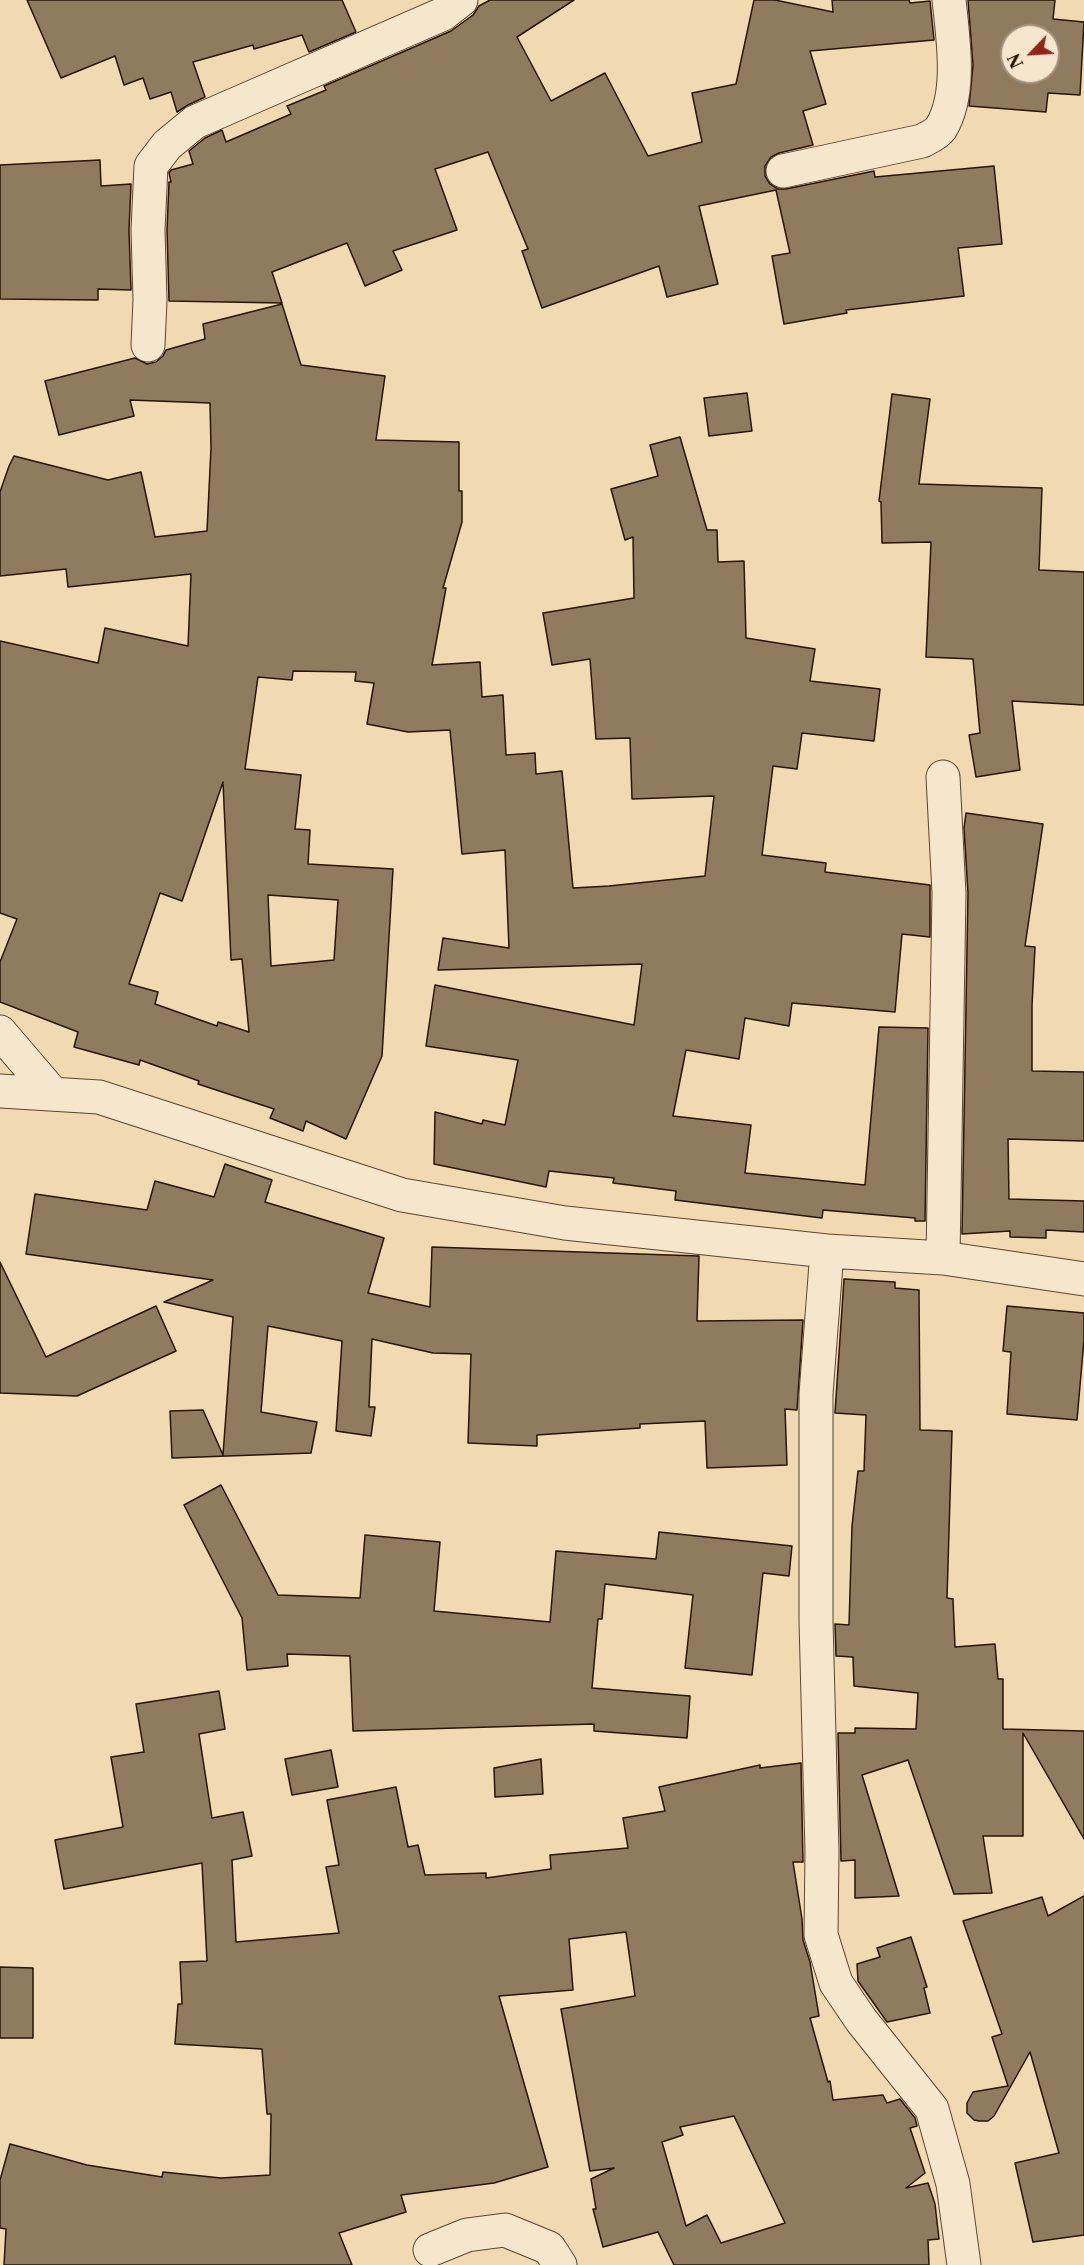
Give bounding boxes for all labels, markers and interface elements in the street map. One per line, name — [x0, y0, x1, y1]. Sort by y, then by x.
north arrow — [1000, 24, 1060, 84]
text: N — [1003, 50, 1028, 71]

